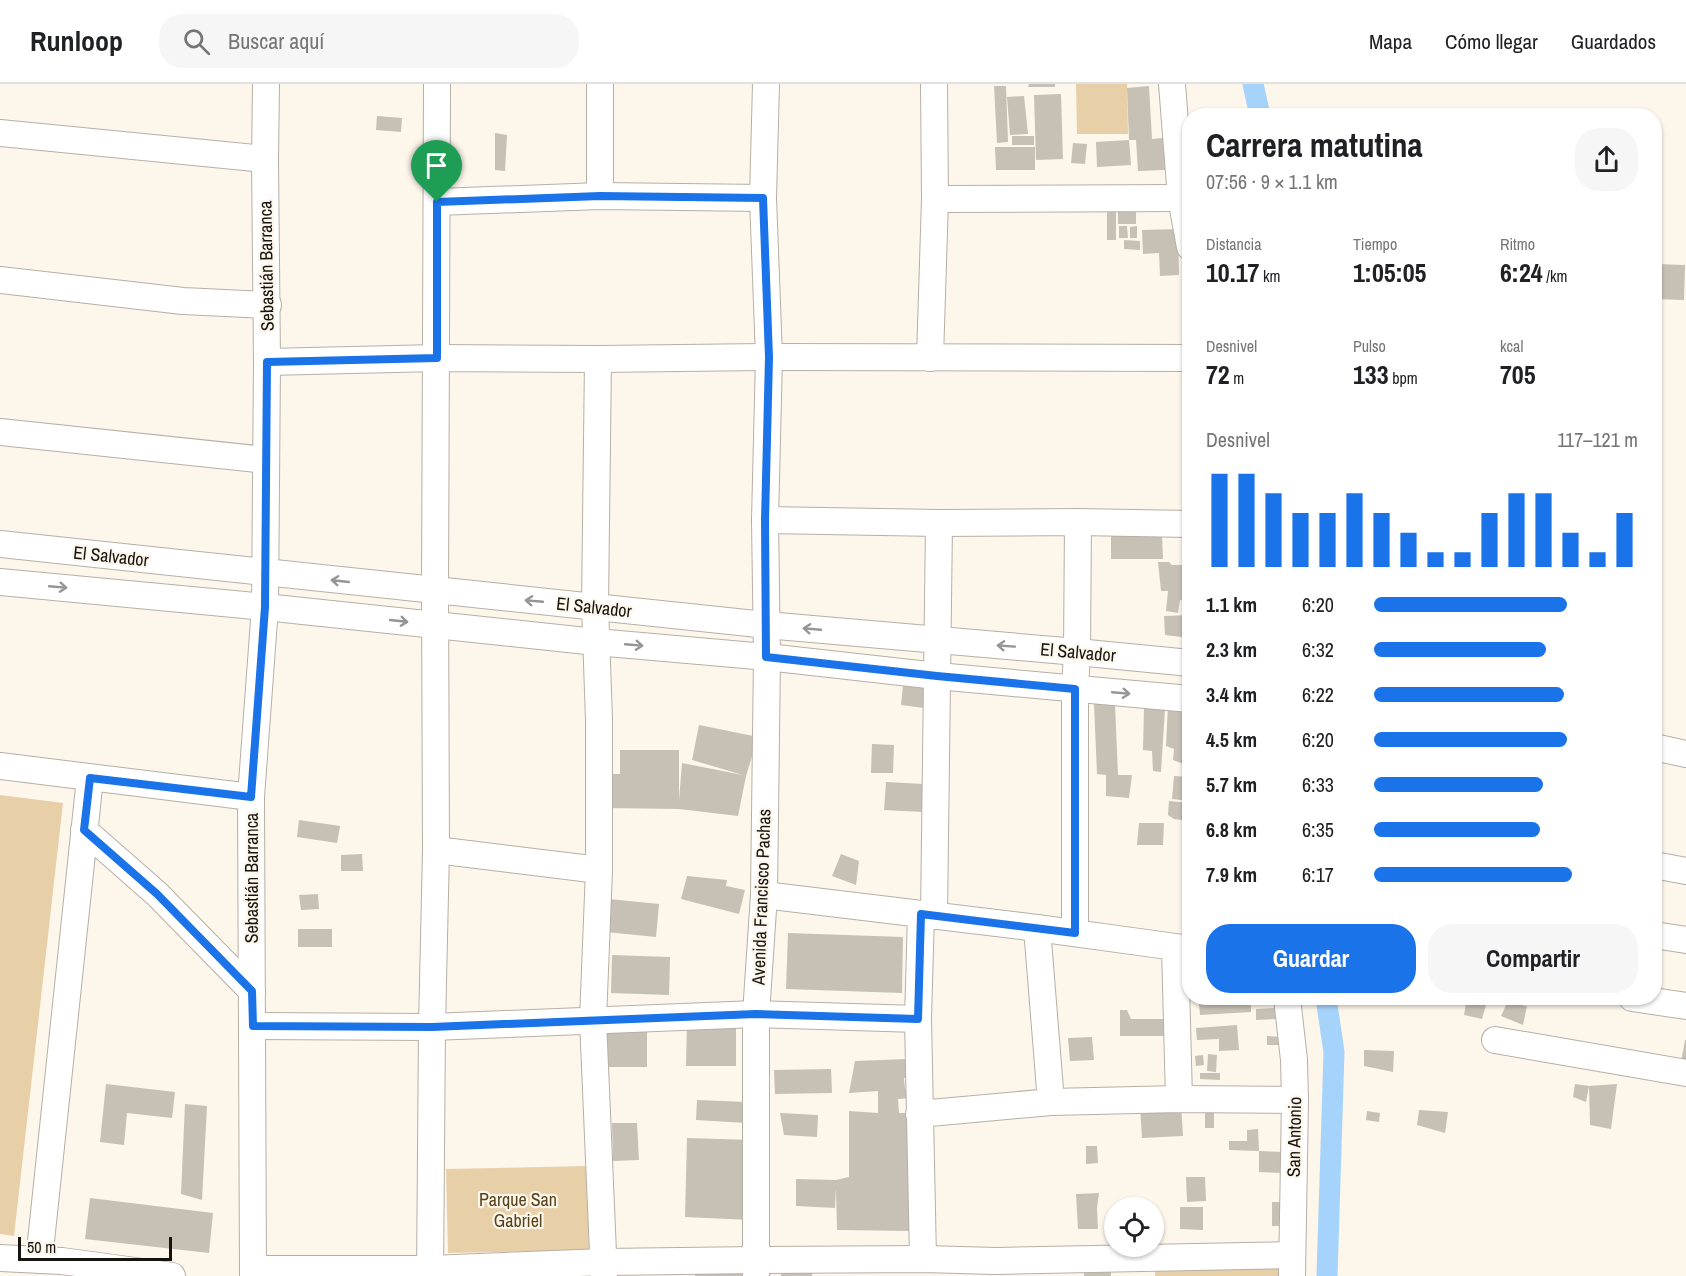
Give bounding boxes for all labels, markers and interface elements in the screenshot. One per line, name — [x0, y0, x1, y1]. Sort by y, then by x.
search box — [159, 14, 579, 68]
text: Runloop — [30, 22, 123, 60]
icon: search — [180, 25, 213, 58]
text: Buscar aquí — [228, 26, 324, 56]
text: Mapa — [1369, 27, 1412, 56]
text: Cómo llegar — [1445, 27, 1538, 56]
text: Guardados — [1571, 27, 1656, 56]
text: Carrera matutina — [1206, 123, 1423, 167]
button: share — [1575, 128, 1638, 191]
pin — [411, 140, 462, 202]
icon: arrive — [420, 149, 453, 182]
text: 07:56 · 9 × 1.1 km — [1206, 168, 1338, 195]
street label: Sebastián Barranca — [252, 201, 280, 331]
text: Distancia — [1206, 233, 1261, 255]
text: Tiempo — [1353, 233, 1397, 255]
text: Ritmo — [1500, 233, 1535, 255]
text: 10.17 — [1206, 255, 1259, 290]
text: 1:05:05 — [1353, 255, 1426, 290]
text: 6:24 — [1500, 255, 1543, 290]
text: km — [1259, 265, 1281, 287]
text: /km — [1543, 265, 1567, 287]
text: Desnivel — [1206, 335, 1257, 357]
text: Pulso — [1353, 335, 1386, 357]
text: kcal — [1500, 335, 1523, 357]
text: 72 — [1206, 357, 1230, 392]
text: 133 — [1353, 357, 1389, 392]
text: 705 — [1500, 357, 1536, 392]
text: m — [1230, 367, 1244, 389]
text: bpm — [1389, 367, 1418, 389]
text: Desnivel — [1206, 426, 1270, 453]
text: 117–121 m — [1557, 426, 1638, 453]
street label: El Salvador — [72, 540, 150, 572]
one-way arrow — [331, 575, 350, 586]
one-way arrow — [48, 582, 68, 593]
street label: El Salvador — [555, 591, 633, 623]
text: 1.1 km — [1206, 591, 1257, 618]
text: 6:20 — [1302, 591, 1334, 618]
one-way arrow — [525, 595, 544, 606]
one-way arrow — [388, 616, 408, 627]
one-way arrow — [802, 623, 822, 634]
street label: El Salvador — [1039, 636, 1117, 668]
text: 2.3 km — [1206, 636, 1257, 663]
text: 6:32 — [1302, 636, 1334, 663]
one-way arrow — [624, 640, 644, 651]
one-way arrow — [996, 640, 1016, 651]
text: 3.4 km — [1206, 681, 1257, 708]
text: 6:22 — [1302, 681, 1334, 708]
one-way arrow — [1110, 688, 1130, 699]
text: 4.5 km — [1206, 726, 1257, 753]
text: 6:20 — [1302, 726, 1334, 753]
text: 5.7 km — [1206, 771, 1257, 798]
text: 6:33 — [1302, 771, 1334, 798]
street label: Avenida Francisco Pachas — [745, 809, 777, 986]
street label: Sebastián Barranca — [239, 813, 264, 943]
text: 6.8 km — [1206, 816, 1257, 843]
text: 6:35 — [1302, 816, 1334, 843]
text: 7.9 km — [1206, 861, 1257, 888]
text: 6:17 — [1302, 861, 1334, 888]
button: Guardar — [1206, 924, 1416, 993]
button: Compartir — [1428, 924, 1638, 993]
street label: San Antonio — [1281, 1097, 1307, 1177]
park label: Parque San Gabriel — [479, 1187, 557, 1233]
map controls — [1104, 1197, 1164, 1257]
button: locate — [1104, 1197, 1164, 1257]
scale bar — [18, 1234, 172, 1262]
text: 50 m — [27, 1236, 56, 1258]

